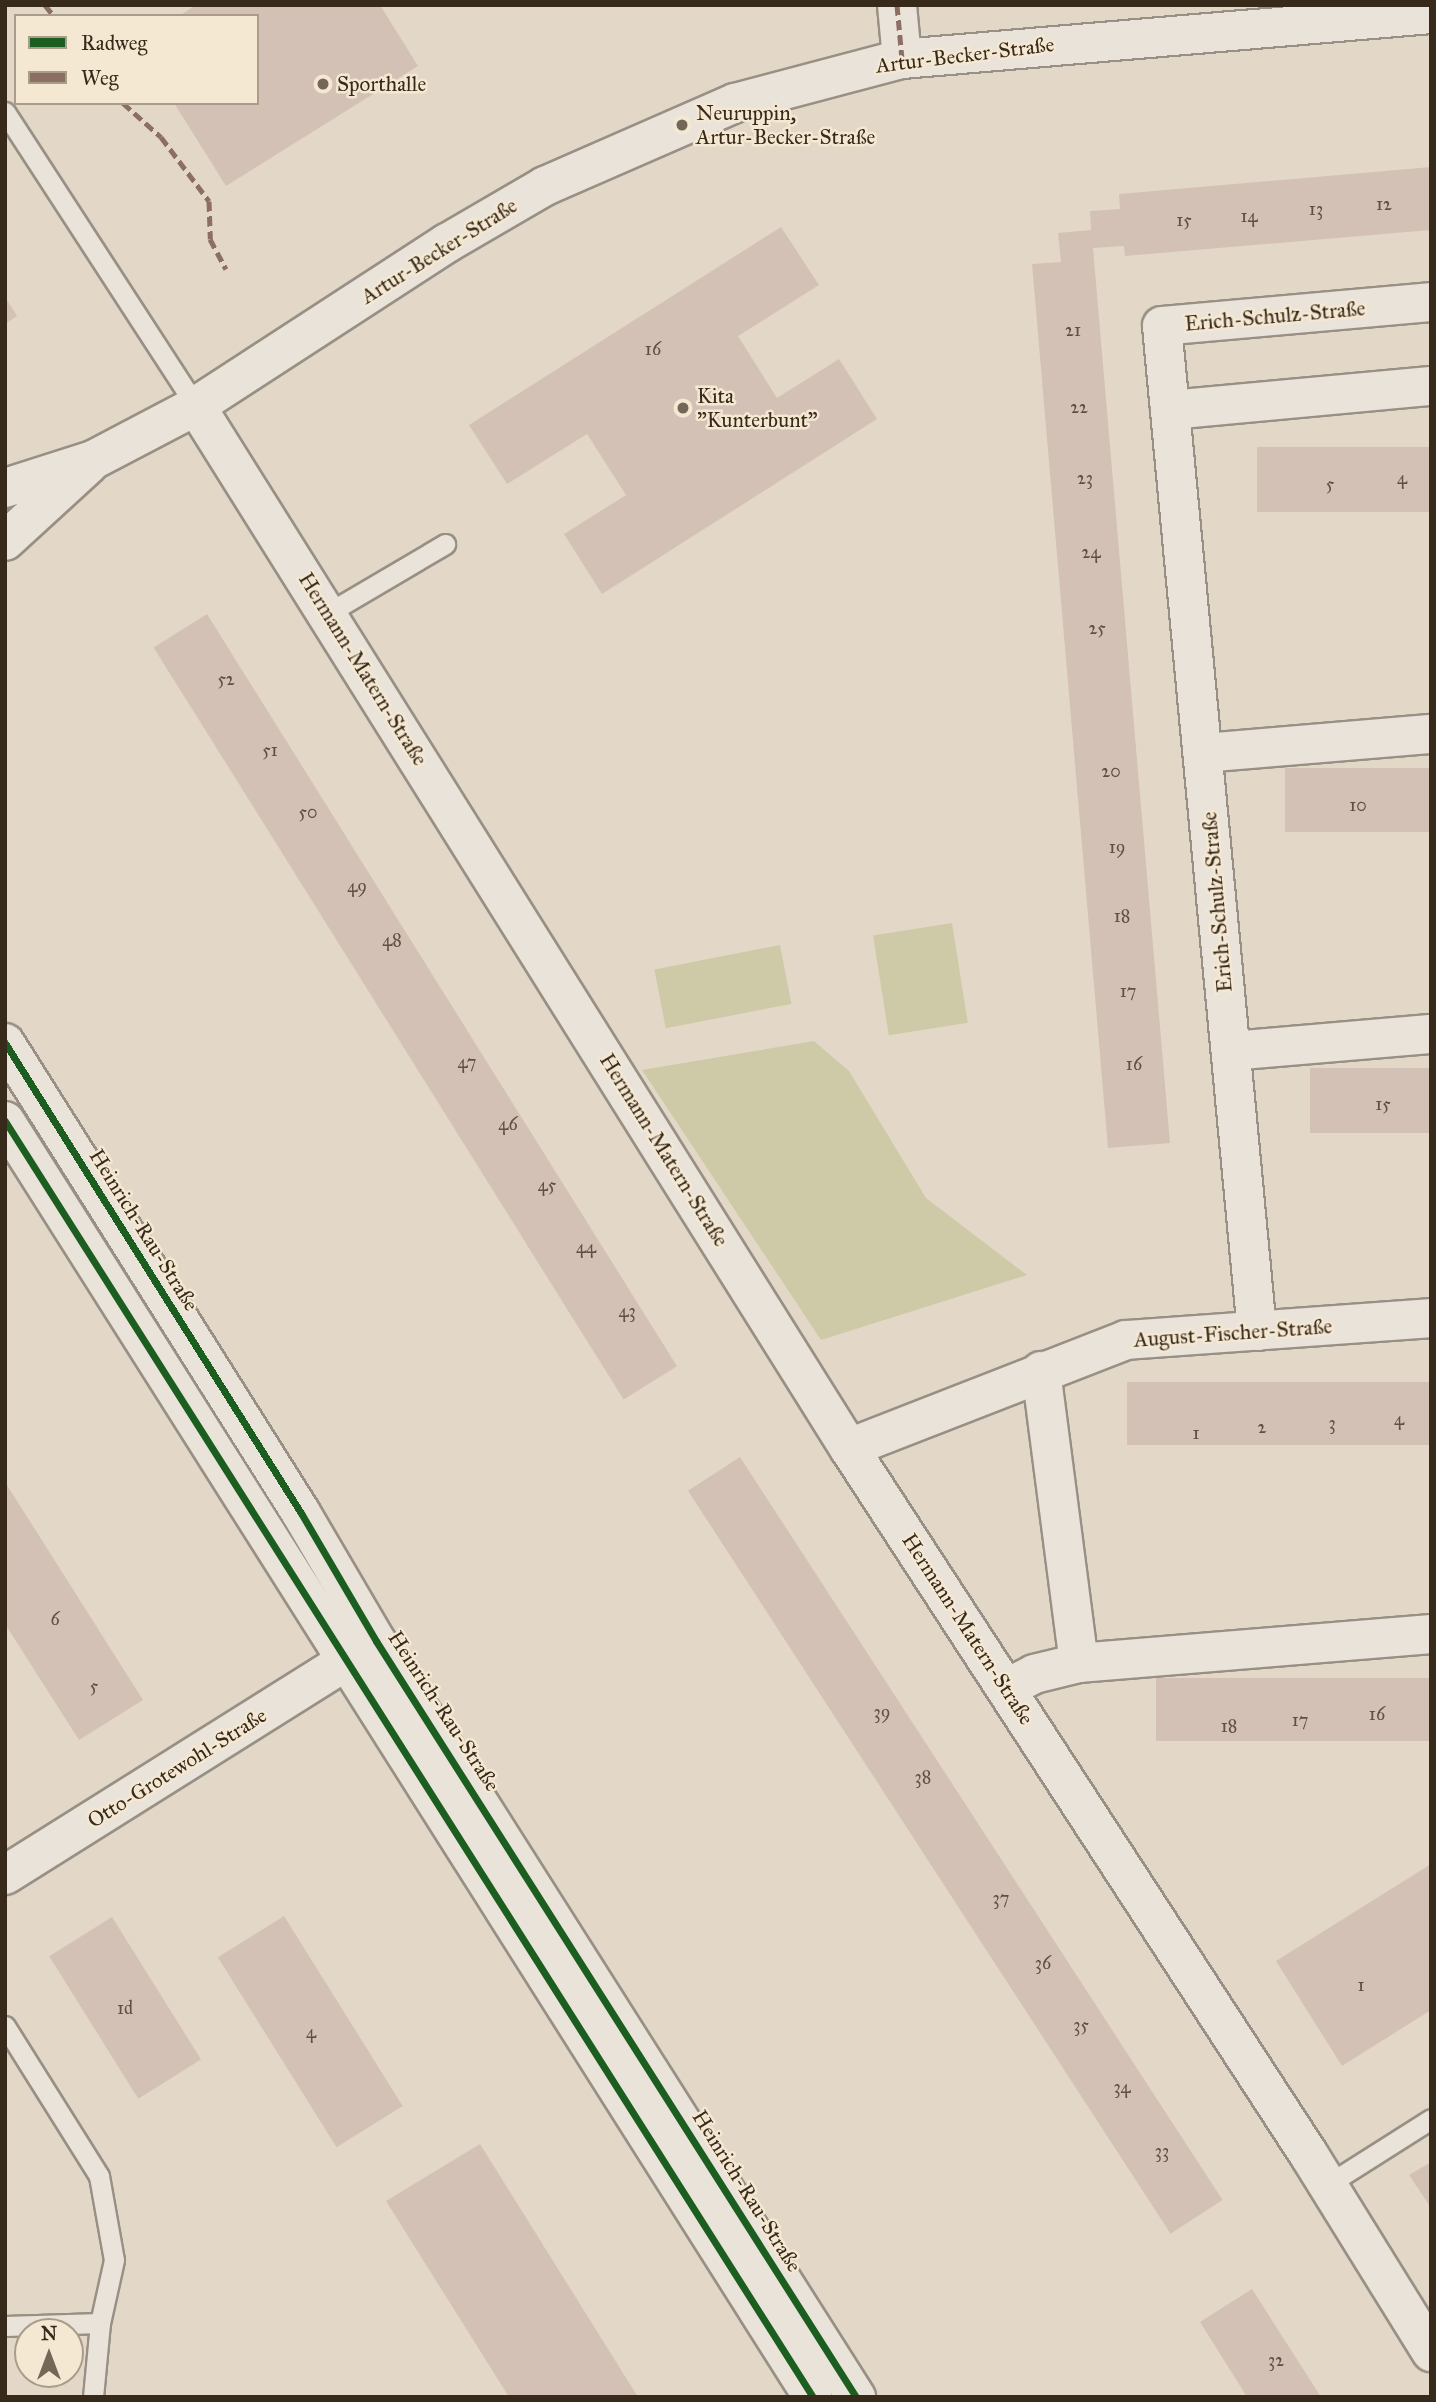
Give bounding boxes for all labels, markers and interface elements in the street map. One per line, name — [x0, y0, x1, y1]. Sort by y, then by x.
legend — [14, 14, 259, 105]
text: Radweg — [81, 30, 147, 56]
street label: Artur-Becker-Straße — [874, 32, 1056, 78]
text: Weg — [81, 65, 119, 91]
place label: Sporthalle — [337, 71, 426, 97]
marker: Sporthalle — [315, 76, 331, 92]
place label: Neuruppin, Artur-Becker-Straße — [696, 100, 875, 150]
marker: Neuruppin, Artur-Becker-Straße — [674, 117, 690, 133]
street label: Artur-Becker-Straße — [356, 193, 522, 309]
house number: 12 — [1376, 193, 1392, 215]
house number: 13 — [1309, 198, 1323, 220]
house number: 14 — [1240, 205, 1258, 227]
house number: 15 — [1176, 209, 1192, 231]
street label: Erich-Schulz-Straße — [1184, 296, 1366, 336]
house number: 21 — [1065, 319, 1081, 341]
house number: 16 — [645, 338, 661, 360]
place label: Kita "Kunterbunt" — [697, 383, 818, 433]
house number: 22 — [1070, 396, 1088, 418]
marker: Kita "Kunterbunt" — [675, 400, 691, 416]
house number: 23 — [1077, 467, 1093, 489]
house number: 4 — [1397, 467, 1407, 489]
house number: 5 — [1326, 473, 1334, 495]
house number: 24 — [1082, 541, 1100, 563]
street label: Hermann-Matern-Straße — [293, 568, 433, 770]
house number: 25 — [1088, 617, 1106, 639]
house number: 52 — [217, 668, 235, 690]
house number: 51 — [262, 739, 278, 761]
house number: 20 — [1101, 760, 1121, 782]
house number: 10 — [1349, 794, 1367, 816]
house number: 50 — [299, 801, 317, 823]
street label: Erich-Schulz-Straße — [1197, 811, 1237, 993]
house number: 19 — [1109, 836, 1125, 858]
house number: 49 — [347, 875, 367, 897]
house number: 18 — [1114, 905, 1130, 927]
house number: 48 — [382, 929, 402, 951]
house number: 17 — [1120, 980, 1136, 1002]
street label: Hermann-Matern-Straße — [594, 1049, 734, 1251]
house number: 47 — [458, 1051, 476, 1073]
house number: 16 — [1126, 1053, 1142, 1075]
house number: 15 — [1375, 1093, 1391, 1115]
house number: 46 — [498, 1113, 518, 1135]
street label: Heinrich-Rau-Straße — [84, 1145, 204, 1315]
house number: 45 — [538, 1174, 556, 1196]
house number: 44 — [576, 1236, 596, 1258]
house number: 43 — [618, 1300, 636, 1322]
street label: August-Fischer-Straße — [1133, 1313, 1333, 1353]
house number: 4 — [1394, 1408, 1404, 1430]
house number: 3 — [1328, 1412, 1336, 1434]
house number: 2 — [1258, 1416, 1266, 1438]
house number: 1 — [1192, 1422, 1200, 1444]
street label: Hermann-Matern-Straße — [897, 1529, 1039, 1729]
house number: 6 — [50, 1608, 60, 1630]
street label: Heinrich-Rau-Straße — [383, 1626, 505, 1796]
house number: 5 — [90, 1675, 98, 1697]
house number: 39 — [874, 1701, 890, 1723]
street label: Otto-Grotewohl-Straße — [83, 1703, 271, 1833]
house number: 16 — [1369, 1703, 1385, 1725]
house number: 17 — [1292, 1709, 1308, 1731]
house number: 18 — [1221, 1715, 1237, 1737]
house number: 38 — [915, 1766, 931, 1788]
house number: 37 — [993, 1887, 1009, 1909]
house number: 36 — [1035, 1952, 1051, 1974]
house number: 1 — [1357, 1974, 1365, 1996]
house number: 1d — [117, 1997, 133, 2019]
house number: 35 — [1073, 2014, 1089, 2036]
house number: 4 — [306, 2021, 316, 2043]
house number: 34 — [1113, 2076, 1131, 2098]
street label: Heinrich-Rau-Straße — [687, 2106, 807, 2276]
house number: 33 — [1155, 2140, 1169, 2162]
north arrow — [14, 2318, 84, 2388]
text: N — [41, 2322, 57, 2345]
house number: 32 — [1268, 2349, 1284, 2371]

